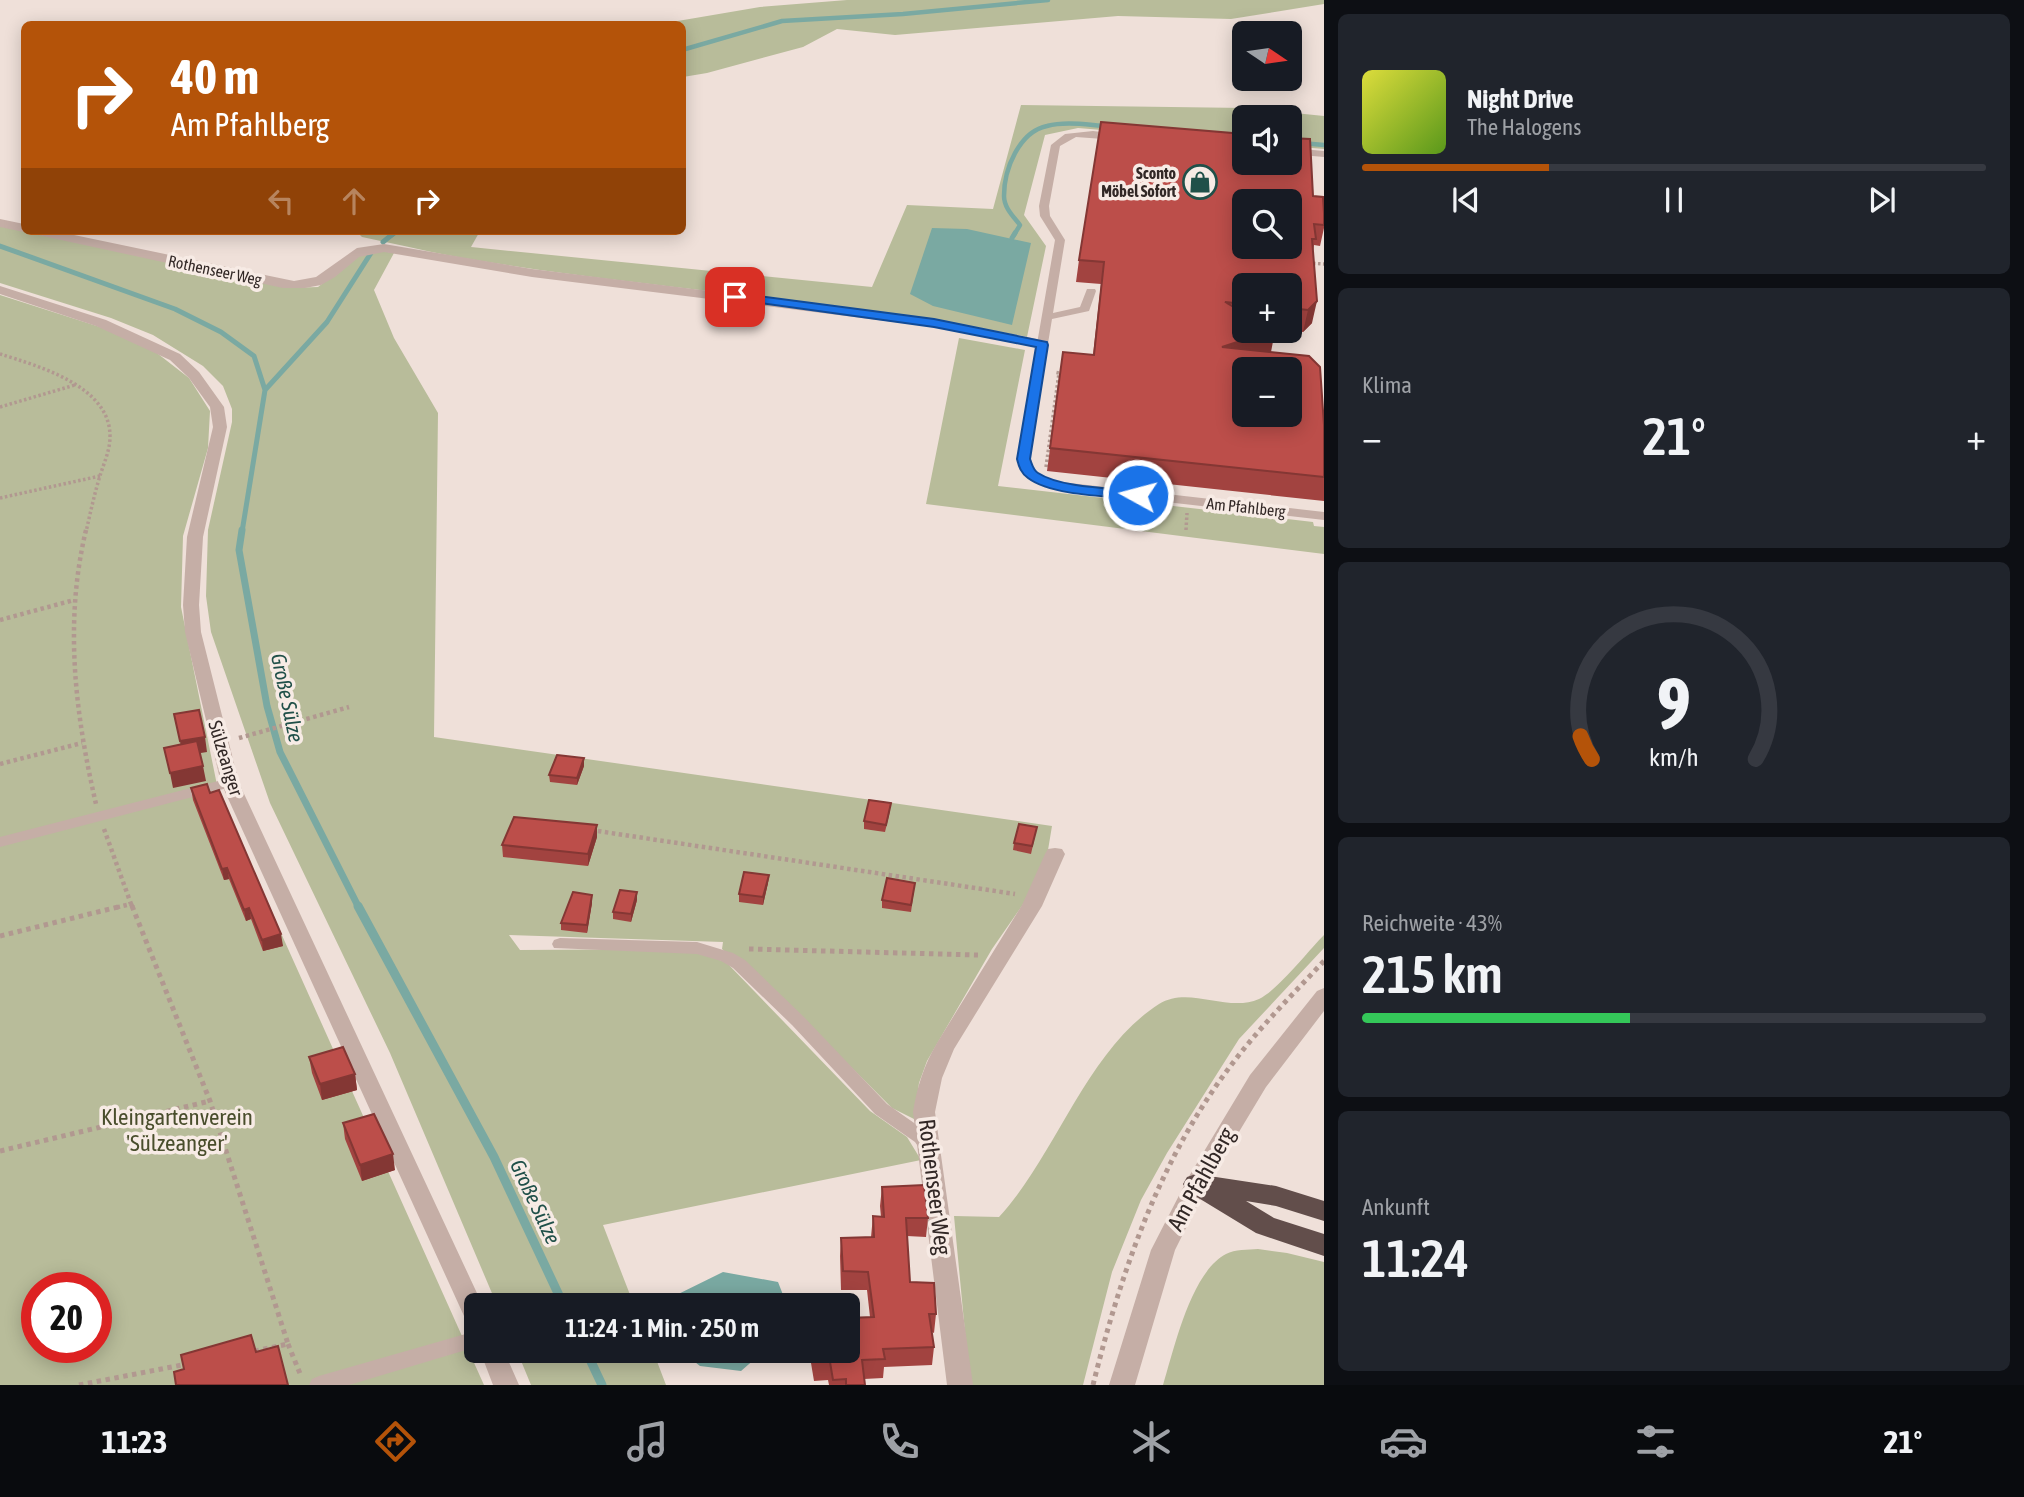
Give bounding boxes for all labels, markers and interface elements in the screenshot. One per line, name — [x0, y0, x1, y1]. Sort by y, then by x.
north arrow — [1232, 21, 1302, 91]
map controls — [1232, 21, 1302, 427]
text: 40 m — [171, 48, 259, 104]
icon: right — [56, 49, 147, 140]
text: Night Drive — [1467, 84, 1574, 114]
button: sound — [1232, 105, 1302, 175]
text: Am Pfahlberg — [171, 106, 329, 143]
text: The Halogens — [1467, 114, 1581, 140]
shop icon: Sconto Möbel Sofort — [1181, 163, 1219, 201]
place label: Sconto Möbel Sofort — [1101, 164, 1176, 200]
icon: previous — [1447, 181, 1485, 219]
icon: pause — [1655, 181, 1693, 219]
icon: next — [1863, 181, 1901, 219]
icon: left — [262, 182, 300, 220]
icon: ahead — [335, 182, 373, 220]
icon: right — [408, 182, 446, 220]
button: search — [1232, 189, 1302, 259]
street label: Rothenseer Weg — [166, 251, 264, 290]
pin — [705, 267, 765, 327]
button: + — [1232, 273, 1302, 343]
icon: arrive — [716, 278, 754, 316]
button: − — [1232, 357, 1302, 427]
text: Klima — [1362, 372, 1412, 398]
text: 21° — [1642, 406, 1706, 466]
text: − — [1362, 415, 1382, 458]
text: + — [1966, 415, 1986, 458]
position arrow — [1101, 458, 1175, 532]
street label: Am Pfahlberg — [1206, 494, 1286, 521]
water label: Große Sülze — [267, 651, 309, 744]
text: 9 — [1657, 661, 1691, 744]
street label: Sülzeanger — [204, 718, 248, 799]
text: km/h — [1649, 742, 1699, 770]
text: Reichweite · 43% — [1362, 910, 1502, 936]
text: 215 km — [1362, 944, 1503, 1004]
park label: Kleingartenverein 'Sülzeanger' — [101, 1104, 253, 1156]
street label: Rothenseer Weg — [914, 1118, 956, 1257]
street label: Am Pfahlberg — [1162, 1123, 1240, 1235]
water label: Große Sülze — [506, 1156, 566, 1248]
text: Ankunft — [1362, 1194, 1430, 1220]
text: 11:24 — [1362, 1228, 1469, 1288]
speed limit sign: 20 — [21, 1272, 112, 1363]
text: 11:24 · 1 Min. · 250 m — [565, 1313, 759, 1343]
icon: directions — [371, 1417, 420, 1466]
icon: music — [623, 1417, 672, 1466]
icon: phone — [875, 1417, 924, 1466]
icon: climate — [1127, 1417, 1176, 1466]
icon: car — [1379, 1417, 1428, 1466]
icon: filters — [1631, 1417, 1680, 1466]
text: 11:23 — [102, 1423, 167, 1460]
text: 21° — [1883, 1423, 1922, 1460]

